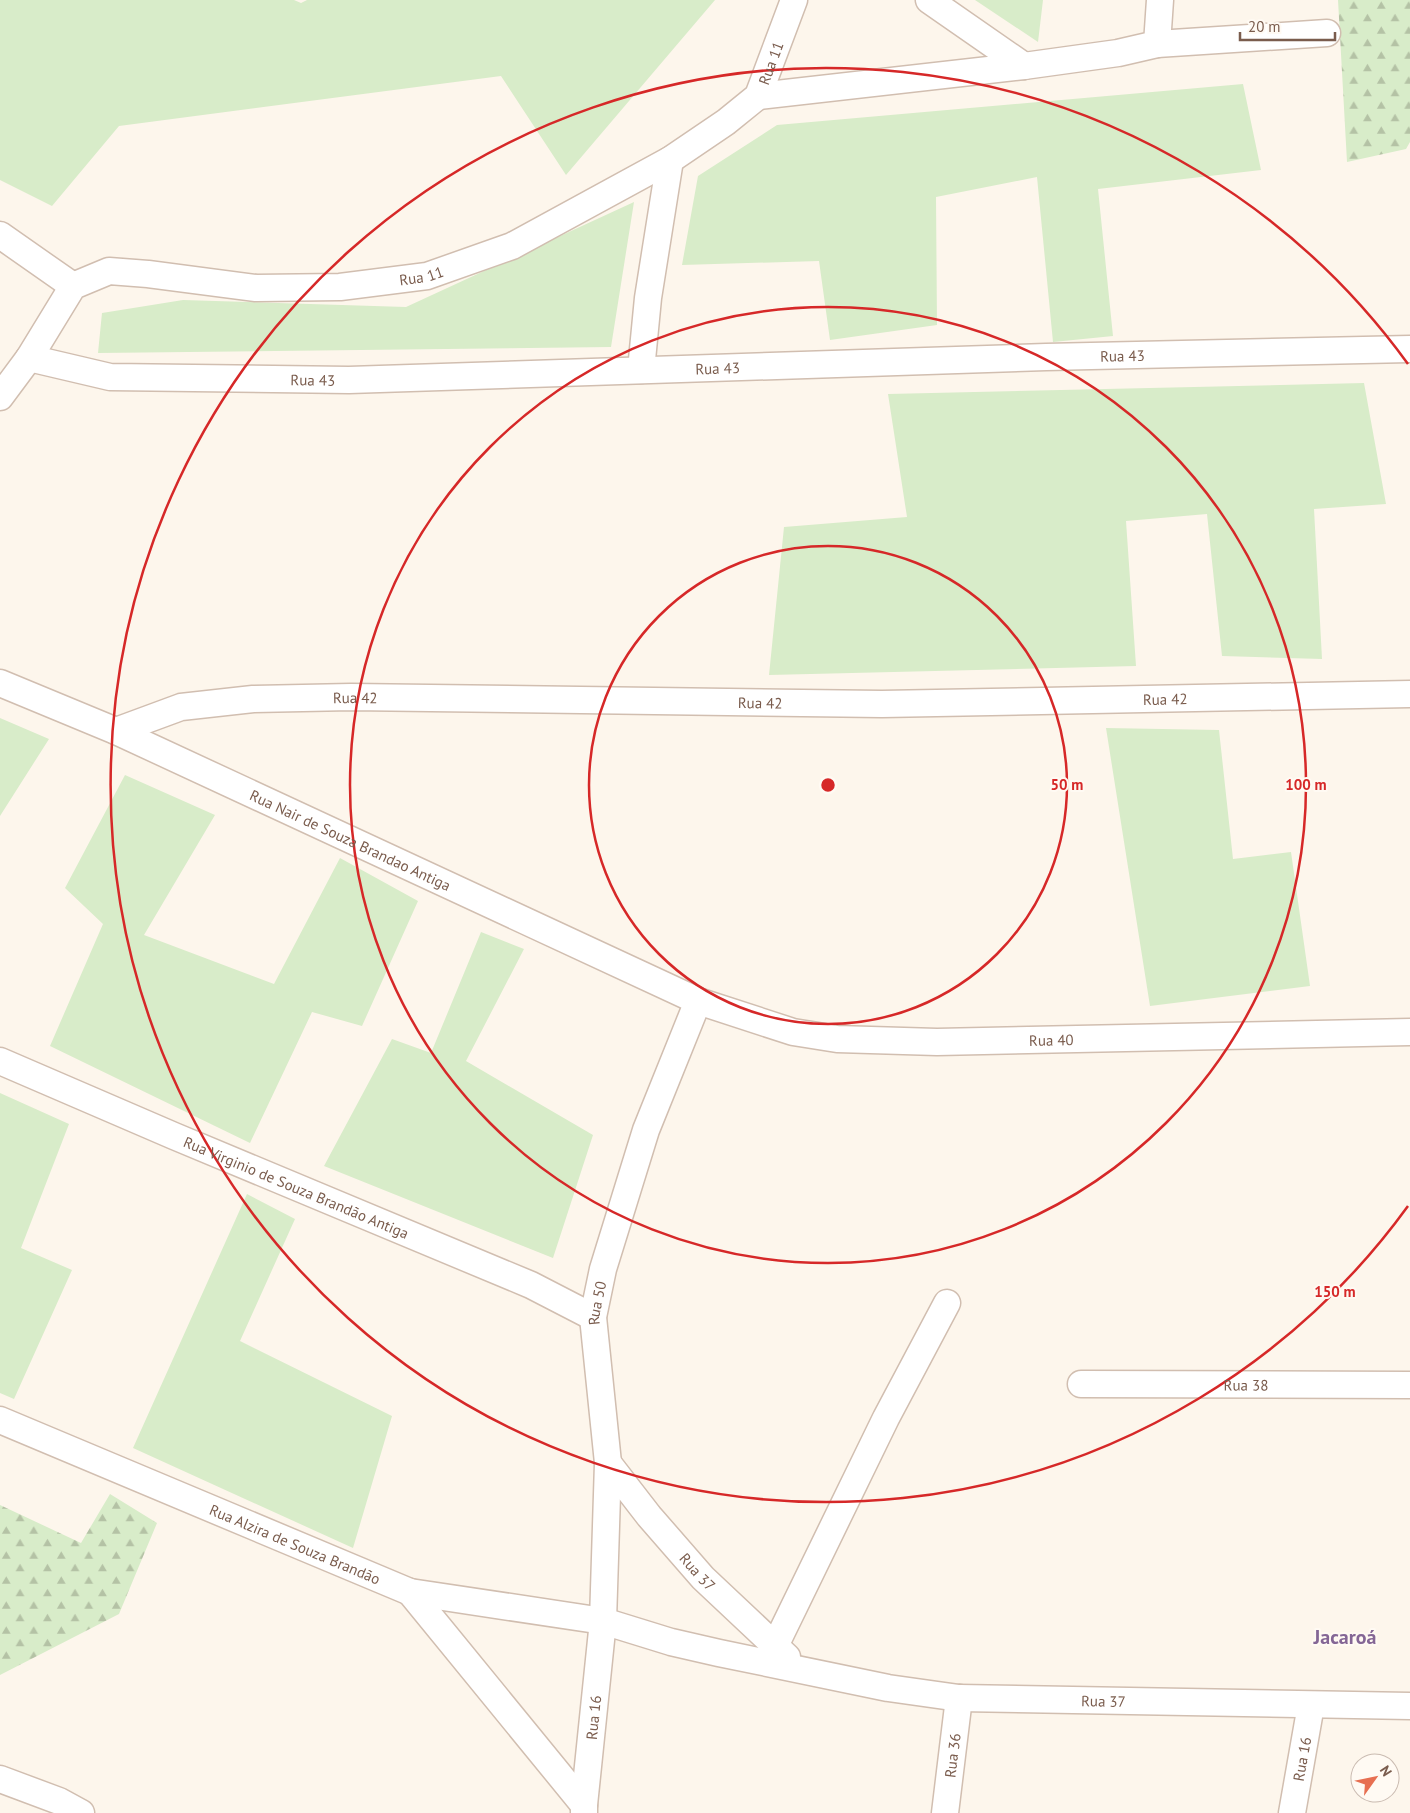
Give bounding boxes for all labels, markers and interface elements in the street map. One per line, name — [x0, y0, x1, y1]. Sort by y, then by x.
scale bar — [1240, 10, 1335, 42]
text: 20 m — [1248, 17, 1281, 36]
street label: Rua 11 — [754, 39, 787, 87]
street label: Rua 11 — [398, 261, 446, 289]
street label: Rua 43 — [1100, 345, 1145, 365]
street label: Rua 43 — [695, 358, 740, 378]
street label: Rua 43 — [290, 370, 335, 389]
street label: Rua 42 — [333, 687, 378, 707]
street label: Rua 42 — [1143, 689, 1188, 709]
street label: Rua 42 — [738, 693, 783, 712]
text: 50 m — [1051, 775, 1083, 794]
text: 100 m — [1285, 775, 1327, 794]
centre of rings — [819, 776, 837, 794]
street label: Rua Nair de Souza Brandao Antiga — [247, 785, 454, 895]
street label: Rua 40 — [1029, 1030, 1074, 1050]
street label: Rua Virginio de Souza Brandão Antiga — [181, 1132, 412, 1242]
street label: Rua 50 — [583, 1279, 610, 1326]
text: 150 m — [1314, 1282, 1356, 1301]
street label: Rua 38 — [1224, 1375, 1268, 1394]
street label: Rua Alzira de Souza Brandão — [207, 1500, 383, 1588]
street label: Rua 37 — [676, 1549, 720, 1595]
district label: Jacaroá — [1313, 1624, 1377, 1650]
street label: Rua 37 — [1081, 1691, 1126, 1710]
street label: Rua 16 — [581, 1694, 605, 1741]
street label: Rua 36 — [940, 1732, 964, 1779]
street label: Rua 16 — [1288, 1735, 1315, 1782]
north arrow — [1350, 1753, 1400, 1803]
text: N — [1376, 1762, 1396, 1780]

